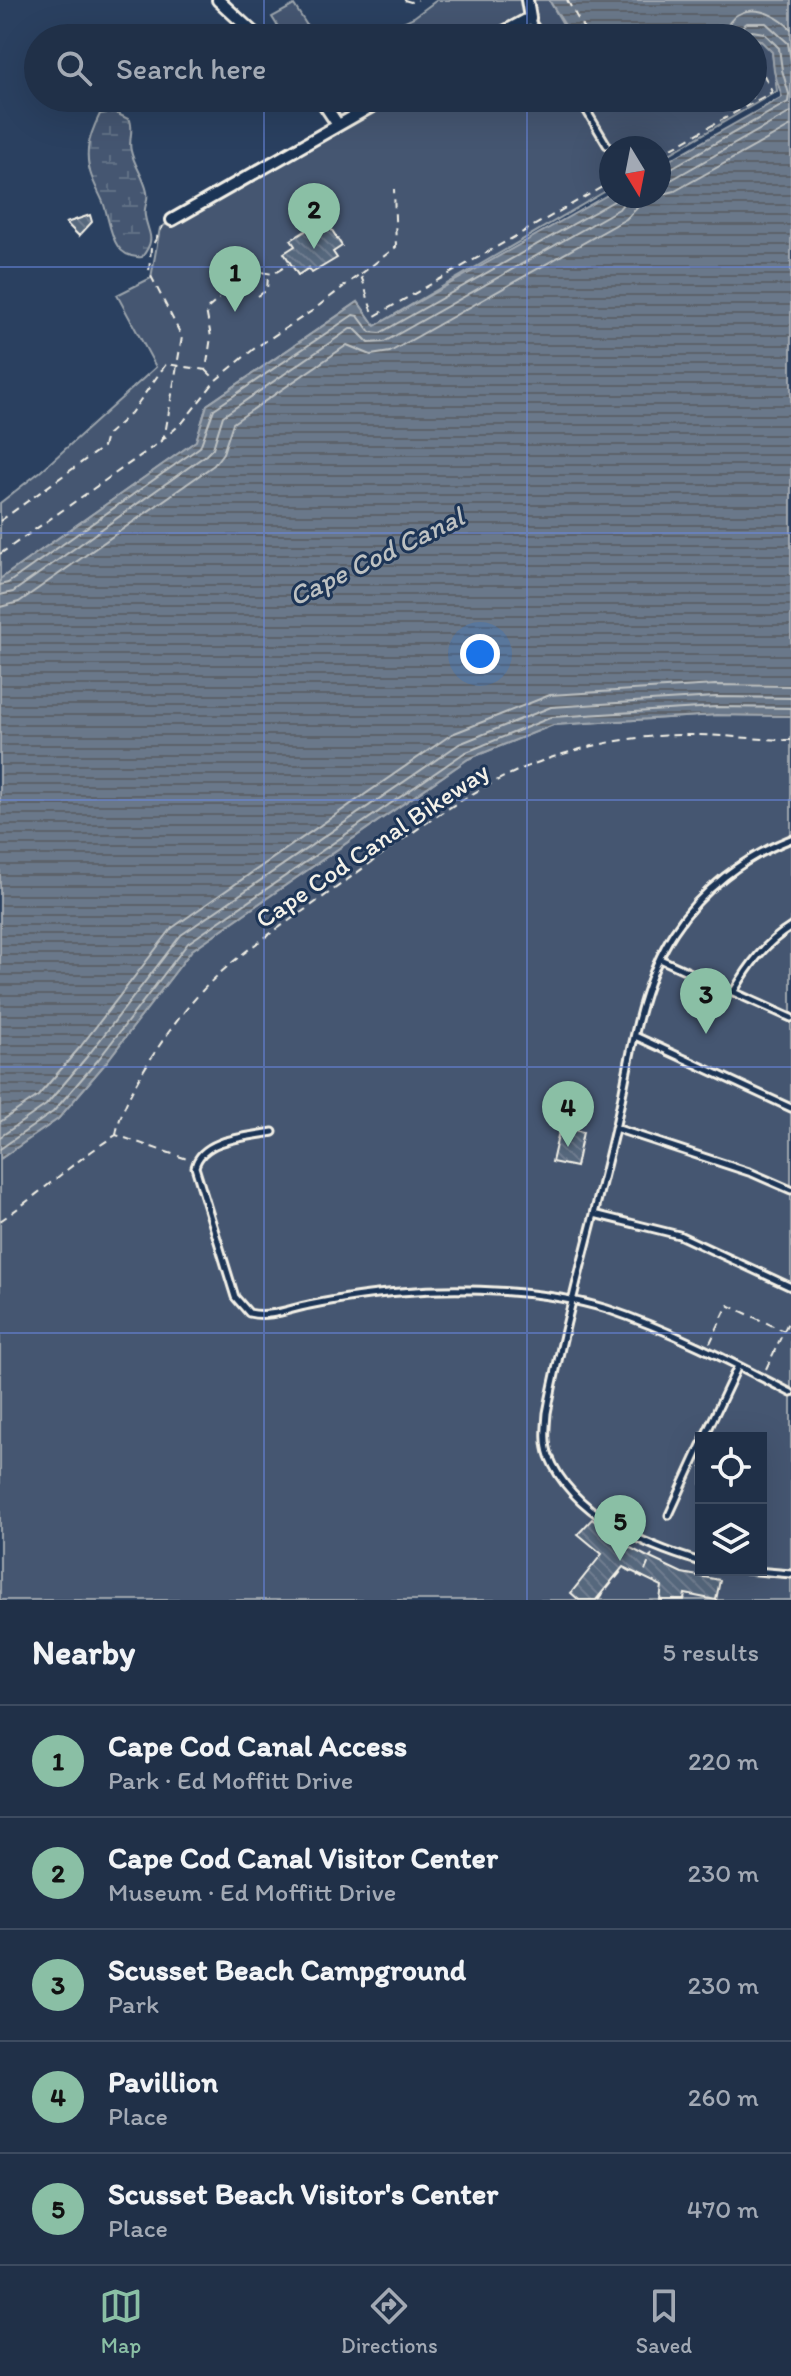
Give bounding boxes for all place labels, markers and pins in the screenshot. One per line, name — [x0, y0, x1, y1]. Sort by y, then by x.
pin: 2 — [288, 183, 340, 249]
pin: 1 — [209, 246, 261, 312]
pin: 3 — [680, 968, 732, 1034]
pin: 4 — [542, 1081, 594, 1147]
pin: 5 — [594, 1495, 646, 1561]

